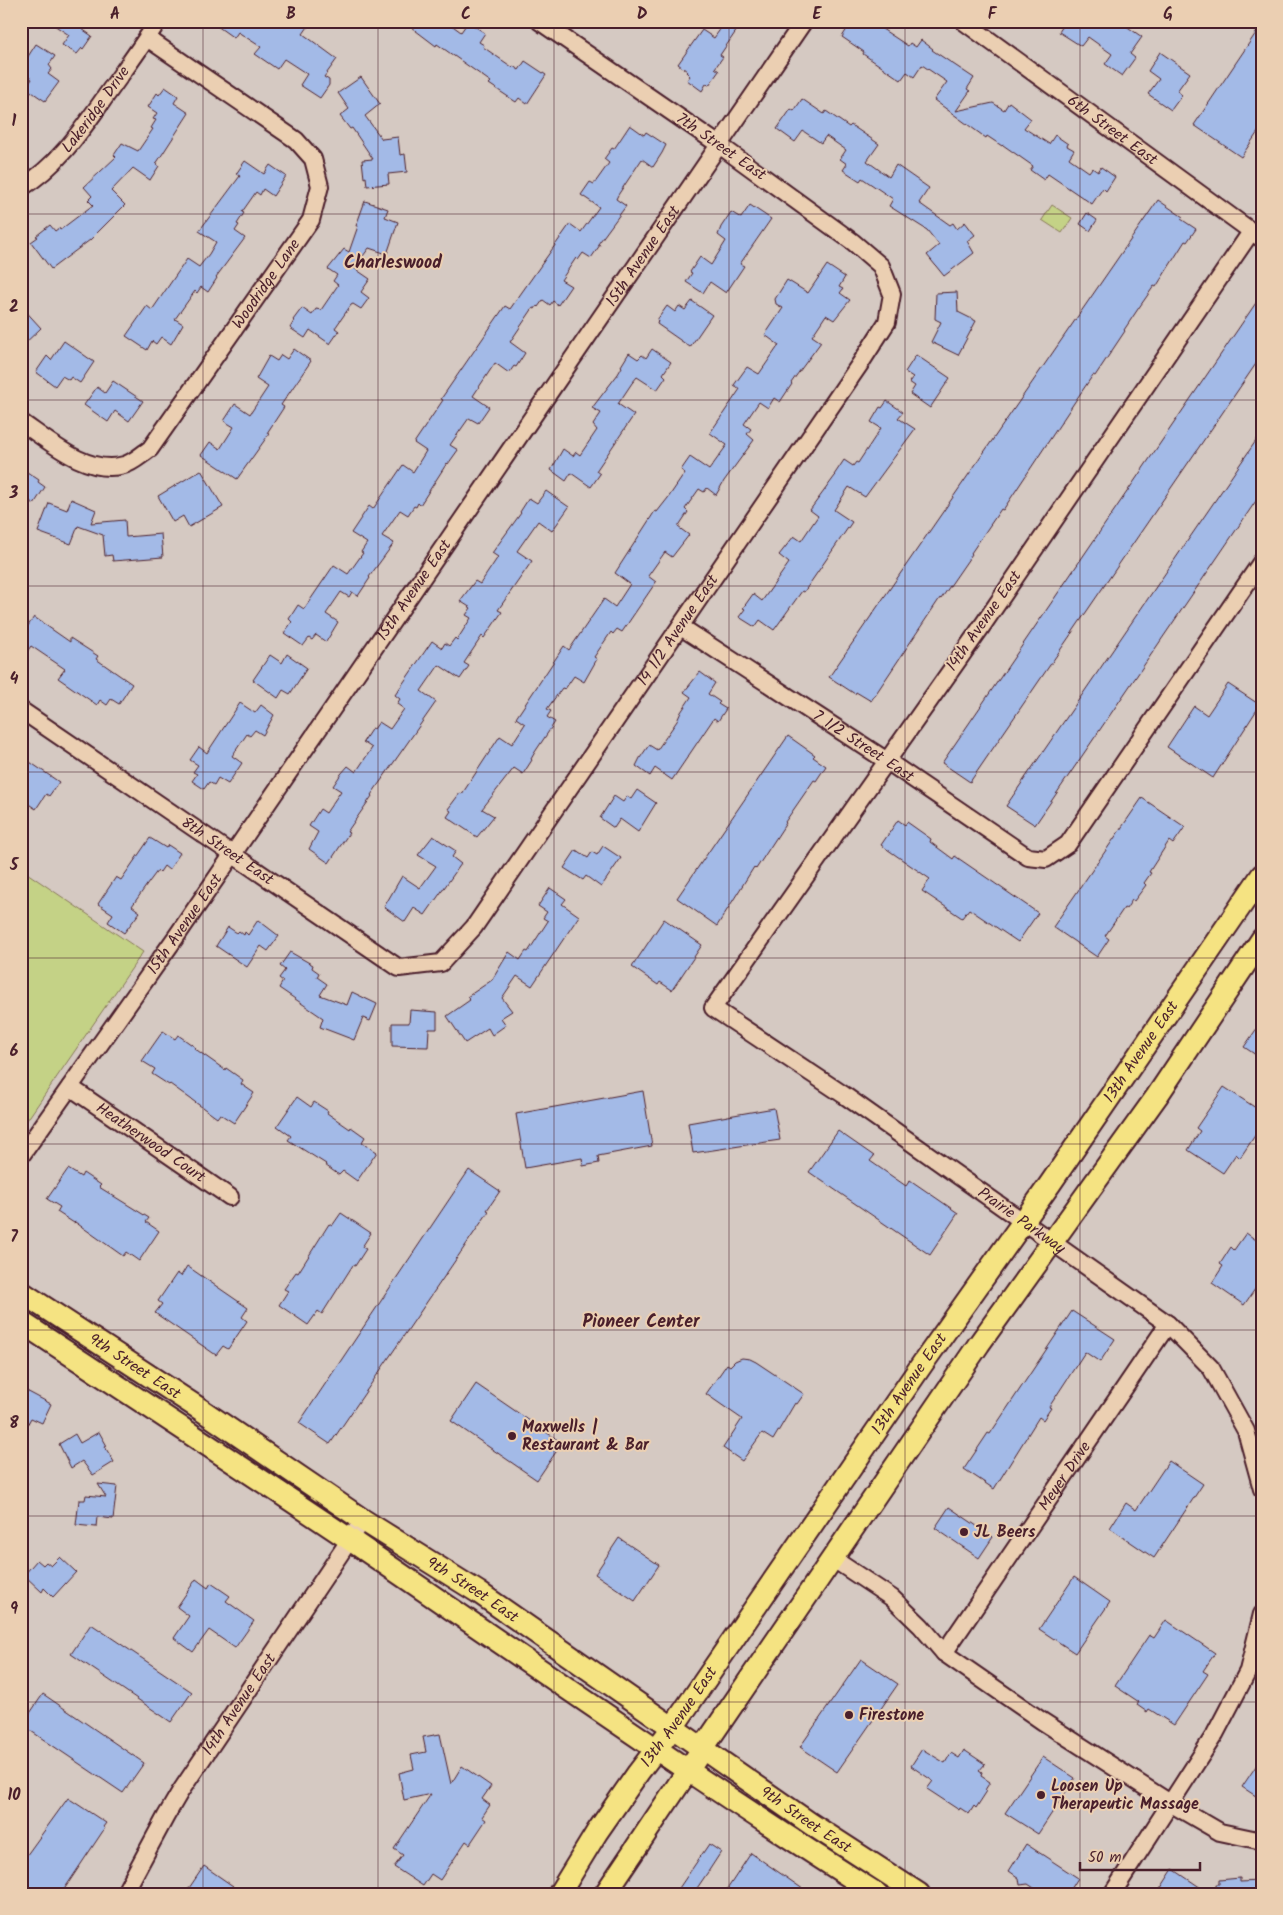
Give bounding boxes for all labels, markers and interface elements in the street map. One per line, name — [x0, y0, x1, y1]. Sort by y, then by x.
text: A — [110, 2, 120, 27]
text: B — [286, 2, 296, 27]
text: C — [461, 2, 471, 27]
text: D — [637, 2, 648, 27]
text: E — [813, 2, 823, 27]
text: F — [988, 2, 998, 27]
text: G — [1163, 2, 1173, 27]
street label: Lakeridge Drive — [55, 61, 136, 159]
street label: 6th Street East — [1062, 88, 1164, 172]
street label: 7th Street East — [671, 107, 772, 188]
text: 1 — [12, 109, 17, 134]
street label: 15th Avenue East — [599, 199, 687, 312]
street label: Woodridge Lane — [226, 234, 307, 334]
district label: Charleswood — [344, 249, 442, 278]
text: 2 — [9, 295, 19, 320]
text: 3 — [9, 481, 19, 506]
street label: 15th Avenue East — [370, 533, 458, 646]
street label: 14th Avenue East — [940, 565, 1029, 677]
street label: 14 1/2 Avenue East — [631, 568, 725, 691]
text: 4 — [10, 667, 19, 692]
street label: 7 1/2 Street East — [808, 703, 920, 789]
street label: 8th Street East — [176, 810, 280, 892]
text: 5 — [9, 853, 20, 878]
street label: 15th Avenue East — [141, 868, 229, 980]
street label: 13th Avenue East — [1097, 995, 1185, 1108]
text: 6 — [10, 1039, 19, 1064]
street label: Heatherwood Court — [91, 1096, 211, 1190]
street label: Prairie Parkway — [972, 1181, 1071, 1261]
text: 7 — [10, 1225, 18, 1250]
district label: Pioneer Center — [582, 1308, 701, 1337]
street label: 9th Street East — [84, 1327, 187, 1406]
street label: 13th Avenue East — [865, 1327, 954, 1440]
text: 8 — [9, 1411, 19, 1436]
place label: Maxwells | Restaurant & Bar — [522, 1415, 650, 1458]
marker: Maxwells | Restaurant & Bar — [506, 1430, 518, 1442]
street label: Meyer Drive — [1032, 1436, 1097, 1516]
place label: JL Beers — [974, 1520, 1036, 1545]
marker: JL Beers — [958, 1526, 970, 1538]
street label: 9th Street East — [422, 1550, 525, 1630]
text: 9 — [10, 1597, 18, 1622]
street label: 14th Avenue East — [196, 1648, 283, 1761]
street label: 13th Avenue East — [634, 1661, 724, 1773]
place label: Firestone — [859, 1703, 924, 1728]
marker: Firestone — [843, 1709, 855, 1721]
place label: Loosen Up Therapeutic Massage — [1051, 1774, 1199, 1817]
street label: 9th Street East — [755, 1780, 857, 1860]
text: 10 — [7, 1783, 21, 1808]
marker: Loosen Up Therapeutic Massage — [1035, 1789, 1047, 1801]
scale bar — [1080, 1840, 1200, 1872]
text: 50 m — [1088, 1846, 1122, 1870]

